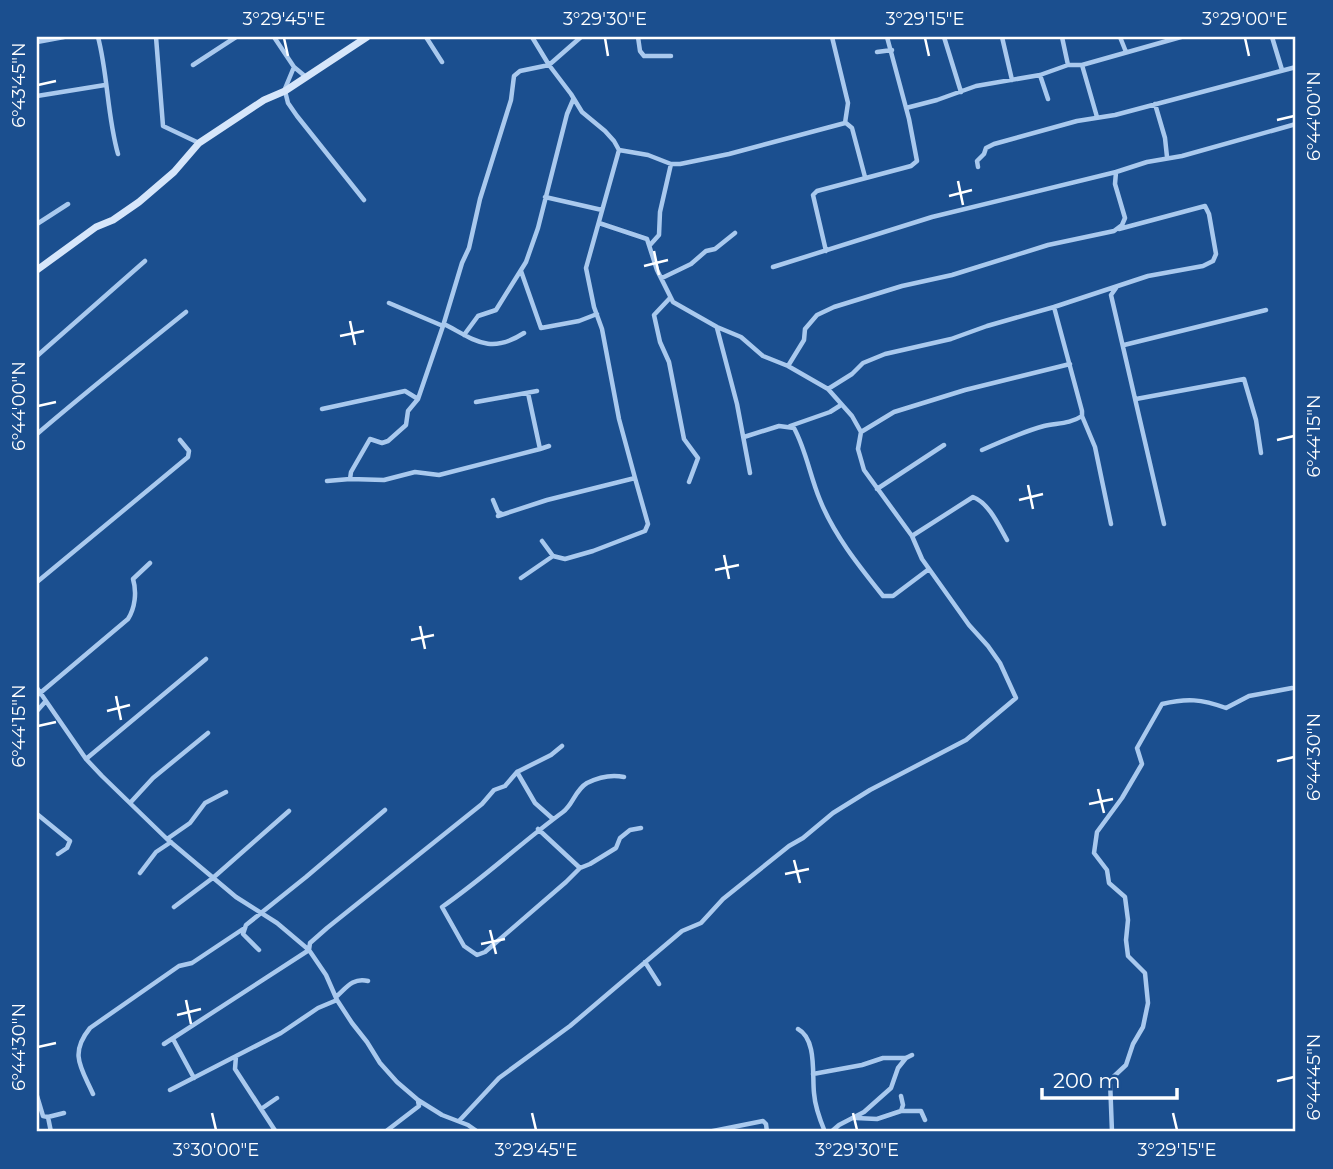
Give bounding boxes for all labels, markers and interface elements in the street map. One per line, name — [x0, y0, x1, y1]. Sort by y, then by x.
text: 3°29'45"E — [242, 8, 326, 30]
text: 3°29'30"E — [563, 8, 647, 30]
text: 3°29'15"E — [885, 8, 965, 30]
text: 3°29'00"E — [1202, 8, 1288, 30]
text: 6°43'45"N — [8, 42, 30, 128]
text: 6°44'00"N — [1303, 71, 1325, 161]
text: 6°44'00"N — [8, 361, 30, 451]
text: 6°44'15"N — [1303, 394, 1325, 478]
text: 6°44'15"N — [8, 684, 30, 768]
text: 6°44'30"N — [1303, 713, 1325, 801]
text: 6°44'30"N — [8, 1003, 30, 1091]
text: 6°44'45"N — [1303, 1034, 1325, 1120]
scale bar — [1042, 1057, 1177, 1101]
text: 200 m — [1053, 1068, 1120, 1093]
text: 3°30'00"E — [173, 1139, 259, 1161]
text: 3°29'45"E — [494, 1139, 578, 1161]
text: 3°29'30"E — [815, 1139, 899, 1161]
text: 3°29'15"E — [1137, 1139, 1217, 1161]

